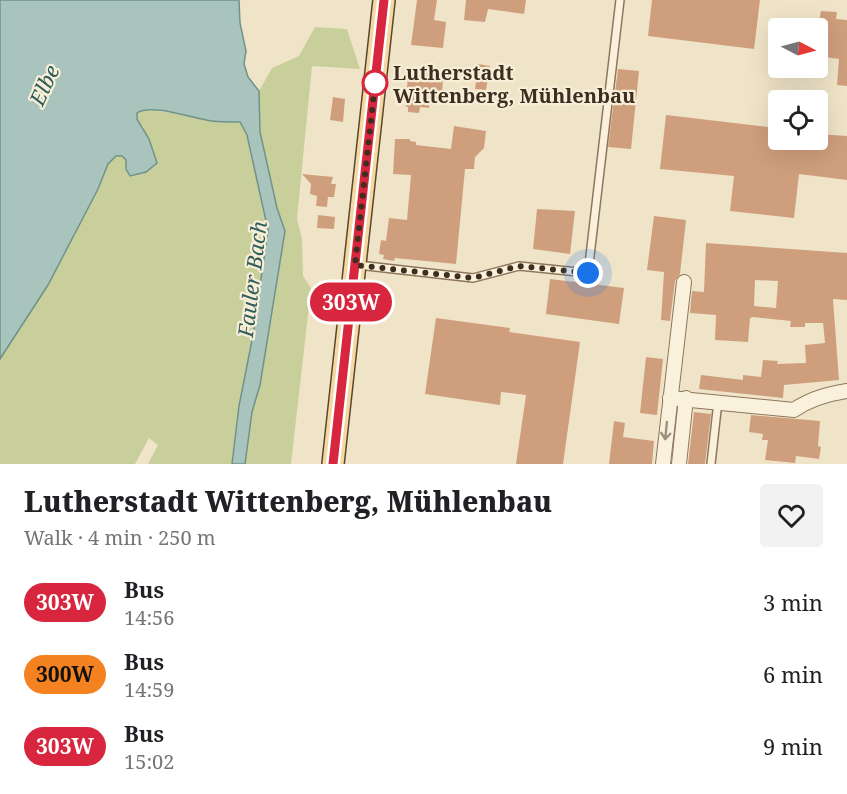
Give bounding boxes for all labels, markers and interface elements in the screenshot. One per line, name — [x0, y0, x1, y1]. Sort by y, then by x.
north arrow — [768, 18, 828, 78]
map controls — [768, 18, 828, 150]
place label: Lutherstadt Wittenberg, Mühlenbau — [393, 59, 635, 109]
water label: Elbe — [22, 60, 65, 111]
marker: Lutherstadt Wittenberg, Mühlenbau — [362, 70, 388, 96]
button: locate — [768, 90, 828, 150]
water label: Fauler Bach — [231, 219, 273, 340]
your location — [573, 258, 603, 288]
line badge: 303W — [309, 282, 393, 322]
text: 303W — [322, 288, 380, 316]
one-way arrow — [660, 420, 671, 440]
text: Lutherstadt Wittenberg, Mühlenbau — [24, 482, 552, 520]
button: heart — [760, 484, 823, 547]
text: Walk · 4 min · 250 m — [24, 524, 216, 551]
text: Bus — [124, 574, 164, 604]
text: 3 min — [763, 587, 823, 617]
text: 303W — [36, 588, 94, 616]
text: 14:56 — [124, 604, 174, 631]
text: Bus — [124, 646, 164, 676]
text: 6 min — [763, 659, 823, 689]
text: 300W — [36, 660, 94, 688]
text: 14:59 — [124, 676, 174, 703]
text: Bus — [124, 718, 164, 748]
text: 9 min — [763, 731, 823, 761]
text: 303W — [36, 732, 94, 760]
text: 15:02 — [124, 748, 174, 775]

